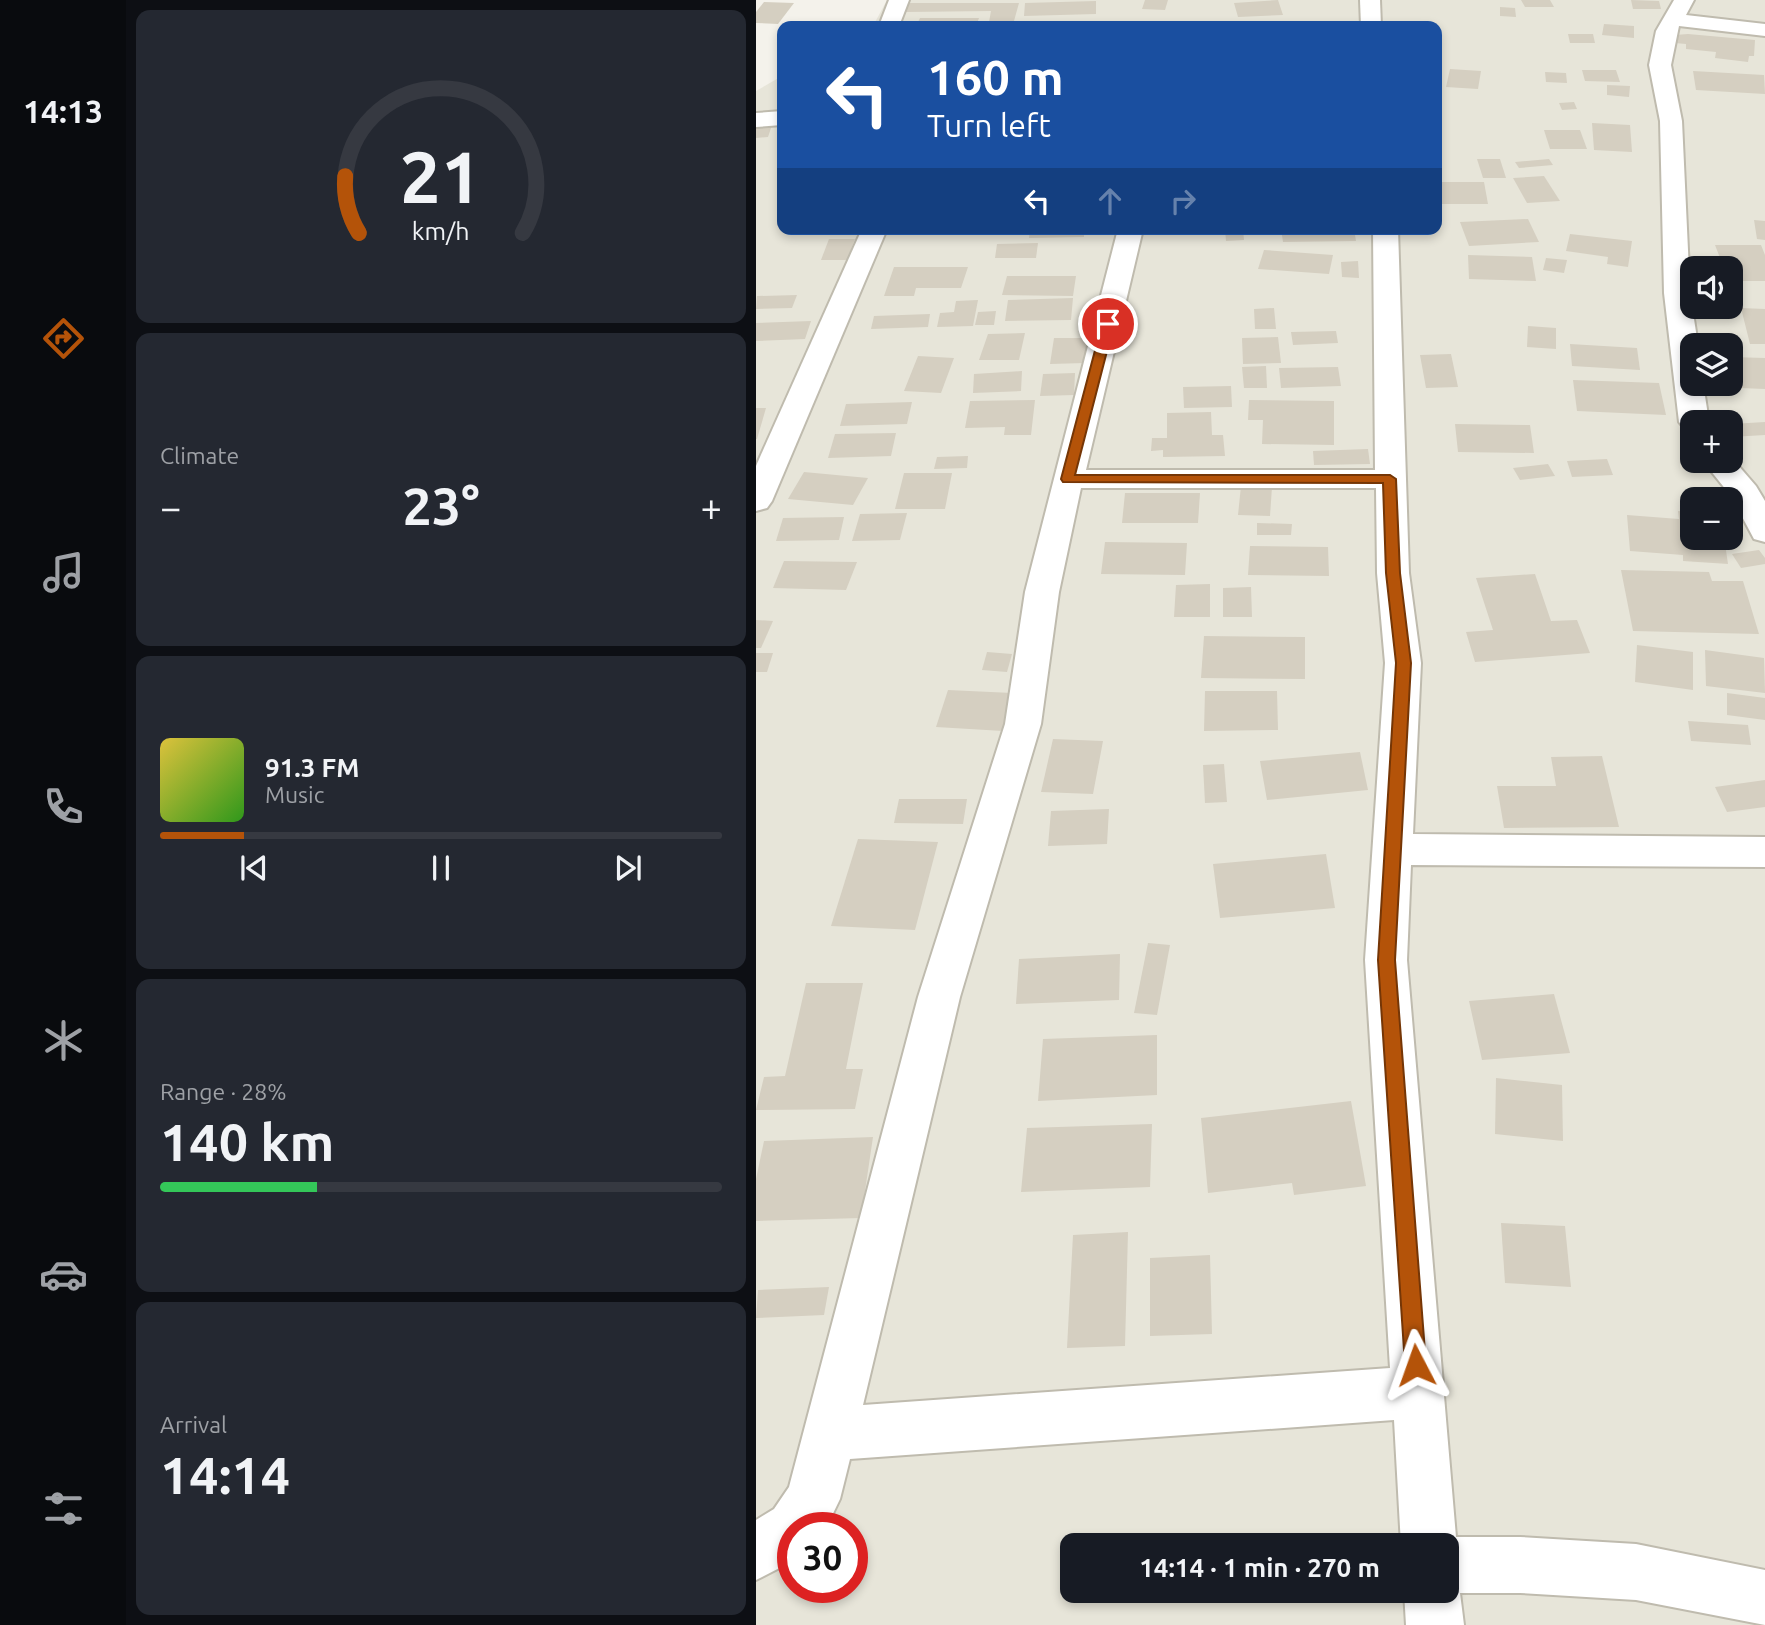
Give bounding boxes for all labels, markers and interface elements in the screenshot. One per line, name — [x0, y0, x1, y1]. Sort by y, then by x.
icon: left — [812, 49, 903, 140]
text: 160 m — [927, 49, 1064, 104]
text: 14:13 — [23, 93, 103, 129]
text: Turn left — [927, 107, 1051, 143]
text: 21 — [400, 135, 482, 217]
icon: left — [1018, 182, 1056, 220]
icon: ahead — [1091, 182, 1129, 220]
icon: right — [1164, 182, 1202, 220]
text: km/h — [412, 216, 470, 244]
map controls — [1680, 256, 1743, 550]
button: sound — [1680, 256, 1743, 319]
pin — [1078, 294, 1138, 354]
icon: arrive — [1089, 305, 1127, 343]
icon: directions — [39, 314, 88, 363]
button: layers — [1680, 333, 1743, 396]
button: + — [1680, 410, 1743, 473]
text: Climate — [160, 443, 239, 468]
text: 23° — [402, 477, 480, 535]
text: − — [160, 486, 181, 528]
text: + — [701, 486, 722, 528]
button: − — [1680, 487, 1743, 550]
icon: music — [39, 548, 88, 597]
text: 91.3 FM — [265, 753, 359, 782]
icon: phone — [39, 782, 88, 831]
text: Music — [265, 782, 324, 807]
icon: previous — [235, 849, 273, 887]
icon: pause — [422, 849, 460, 887]
icon: next — [609, 849, 647, 887]
icon: climate — [39, 1016, 88, 1065]
text: Range · 28% — [160, 1079, 287, 1104]
text: 140 km — [160, 1113, 334, 1171]
icon: car — [39, 1250, 88, 1299]
position arrow — [1379, 1328, 1453, 1402]
text: Arrival — [160, 1412, 227, 1437]
text: 14:14 — [160, 1446, 290, 1504]
icon: filters — [39, 1484, 88, 1533]
speed limit sign: 30 — [777, 1512, 868, 1603]
text: 14:14 · 1 min · 270 m — [1139, 1553, 1380, 1582]

